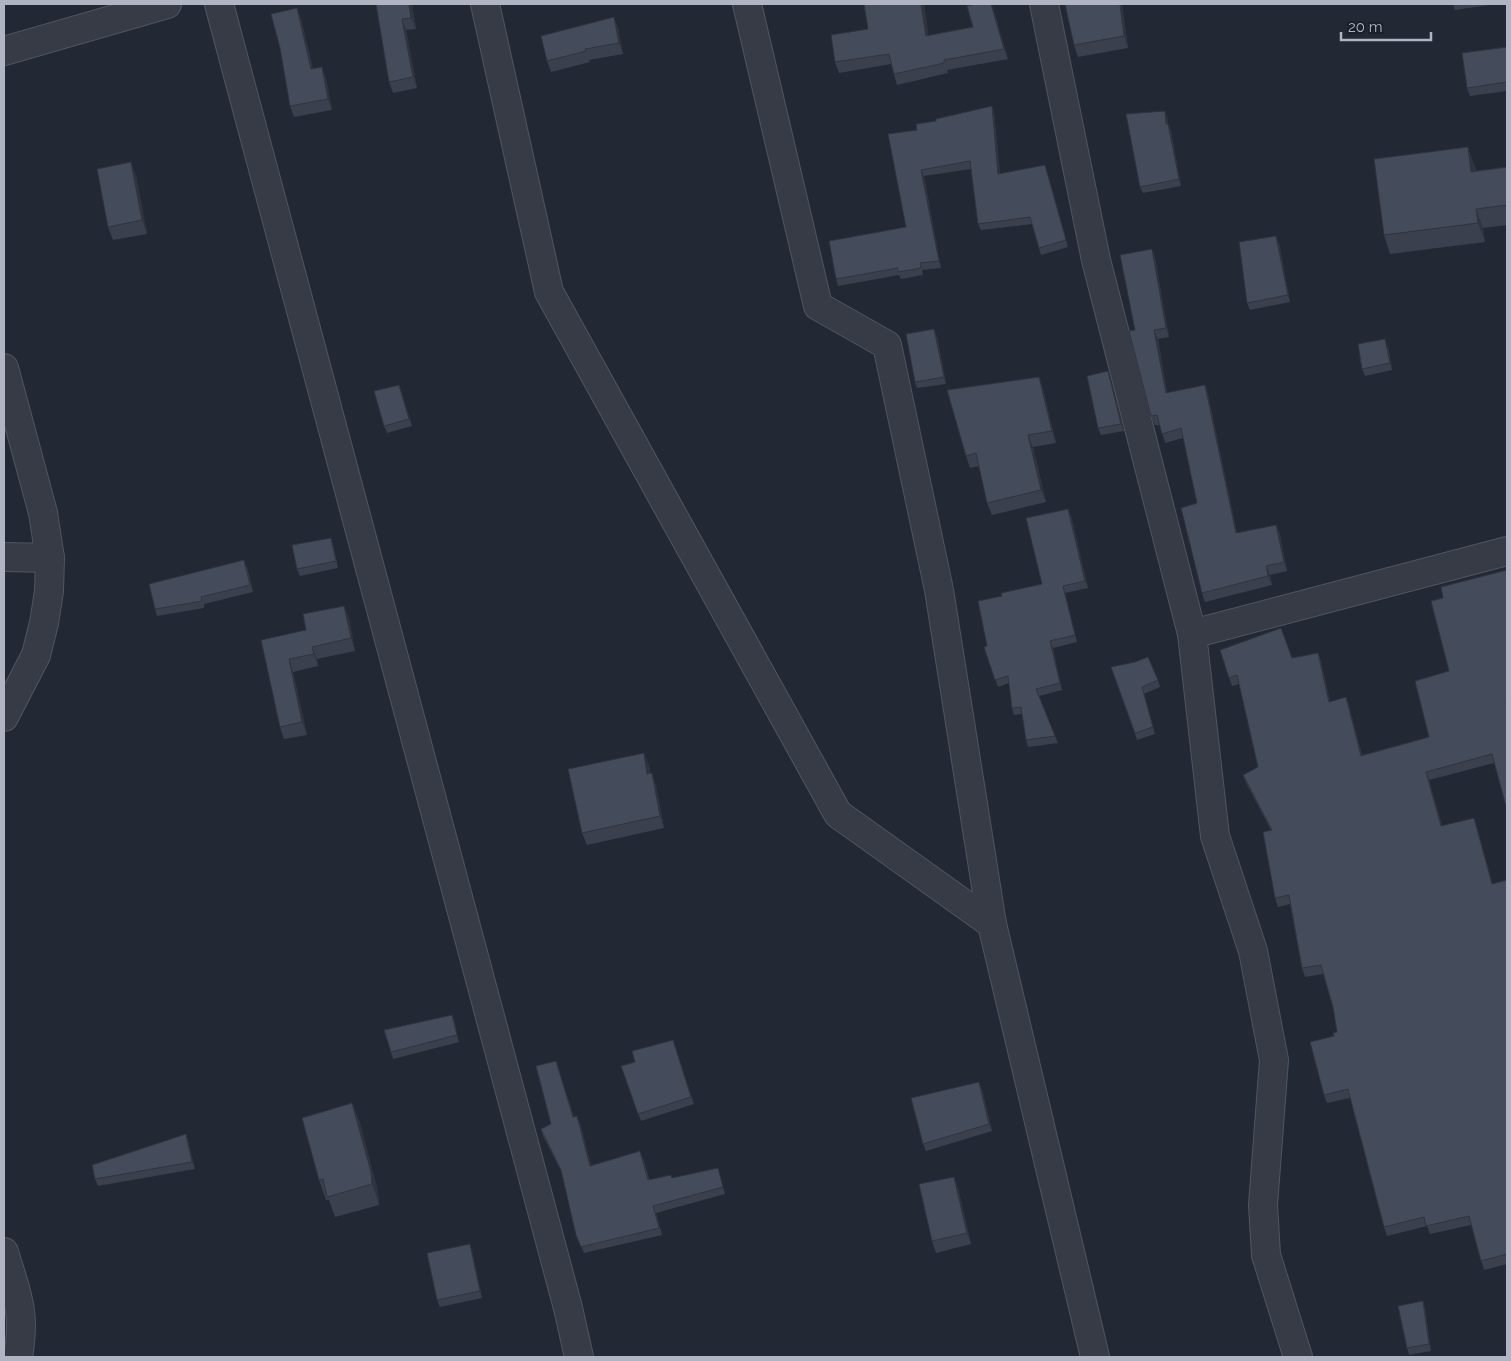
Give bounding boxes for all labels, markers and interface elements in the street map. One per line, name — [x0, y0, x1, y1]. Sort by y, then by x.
scale bar — [1341, 10, 1431, 42]
text: 20 m — [1348, 18, 1383, 36]

